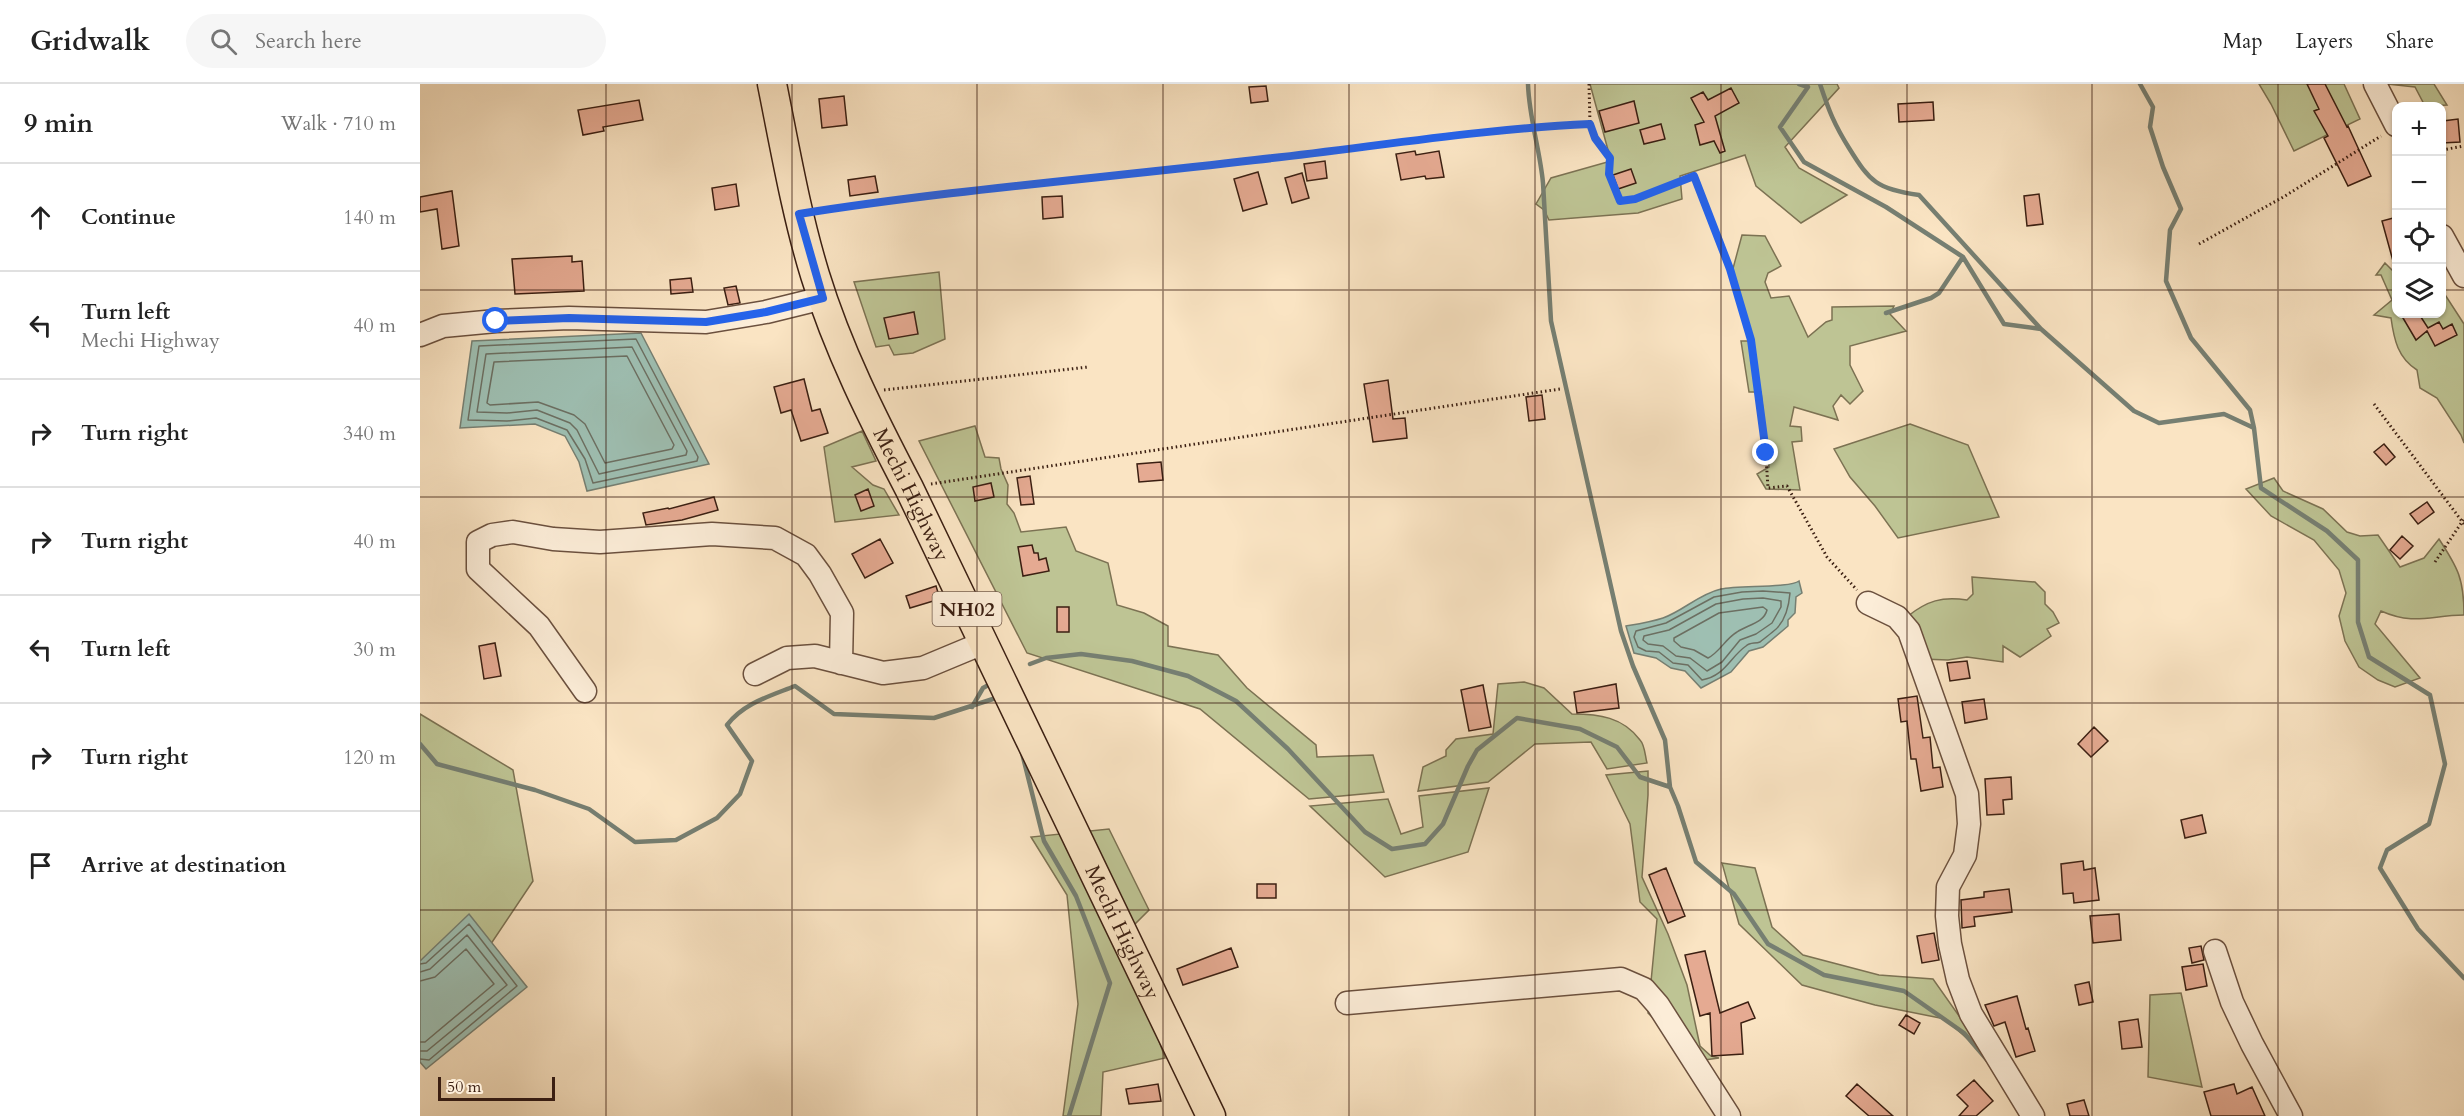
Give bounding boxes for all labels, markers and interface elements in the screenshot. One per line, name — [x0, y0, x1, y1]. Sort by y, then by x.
search box — [186, 14, 606, 68]
text: Gridwalk — [30, 22, 150, 60]
icon: search — [207, 25, 240, 58]
text: Search here — [255, 26, 362, 56]
text: Map — [2223, 27, 2263, 56]
text: Layers — [2296, 27, 2353, 56]
text: Share — [2386, 27, 2434, 56]
map controls — [2392, 102, 2446, 318]
button: + — [2392, 102, 2446, 156]
text: 9 min — [24, 106, 93, 141]
text: Walk · 710 m — [281, 110, 396, 137]
button: − — [2392, 156, 2446, 210]
icon: ahead — [24, 201, 57, 234]
text: Continue — [81, 202, 176, 232]
text: 140 m — [343, 204, 396, 231]
button: locate — [2392, 210, 2446, 264]
button: layers — [2392, 264, 2446, 318]
text: Turn left — [81, 297, 170, 327]
route start — [482, 307, 508, 333]
icon: left — [24, 309, 57, 342]
text: 40 m — [353, 312, 396, 339]
text: Mechi Highway — [81, 327, 220, 354]
icon: right — [24, 417, 57, 450]
text: Turn right — [81, 418, 188, 448]
text: 340 m — [343, 420, 396, 447]
street label: Mechi Highway — [866, 423, 957, 566]
route end — [1752, 439, 1778, 465]
icon: right — [24, 525, 57, 558]
text: Turn right — [81, 526, 188, 556]
text: 40 m — [353, 528, 396, 555]
road number: NH02 — [932, 592, 1002, 626]
icon: left — [24, 633, 57, 666]
text: Turn left — [81, 634, 170, 664]
text: 30 m — [353, 636, 396, 663]
icon: right — [24, 741, 57, 774]
text: Turn right — [81, 742, 188, 772]
text: 120 m — [343, 744, 396, 771]
icon: arrive — [24, 849, 57, 882]
text: Arrive at destination — [81, 850, 286, 880]
street label: Mechi Highway — [1078, 860, 1167, 1004]
scale bar — [438, 1074, 555, 1102]
text: 50 m — [447, 1076, 481, 1098]

